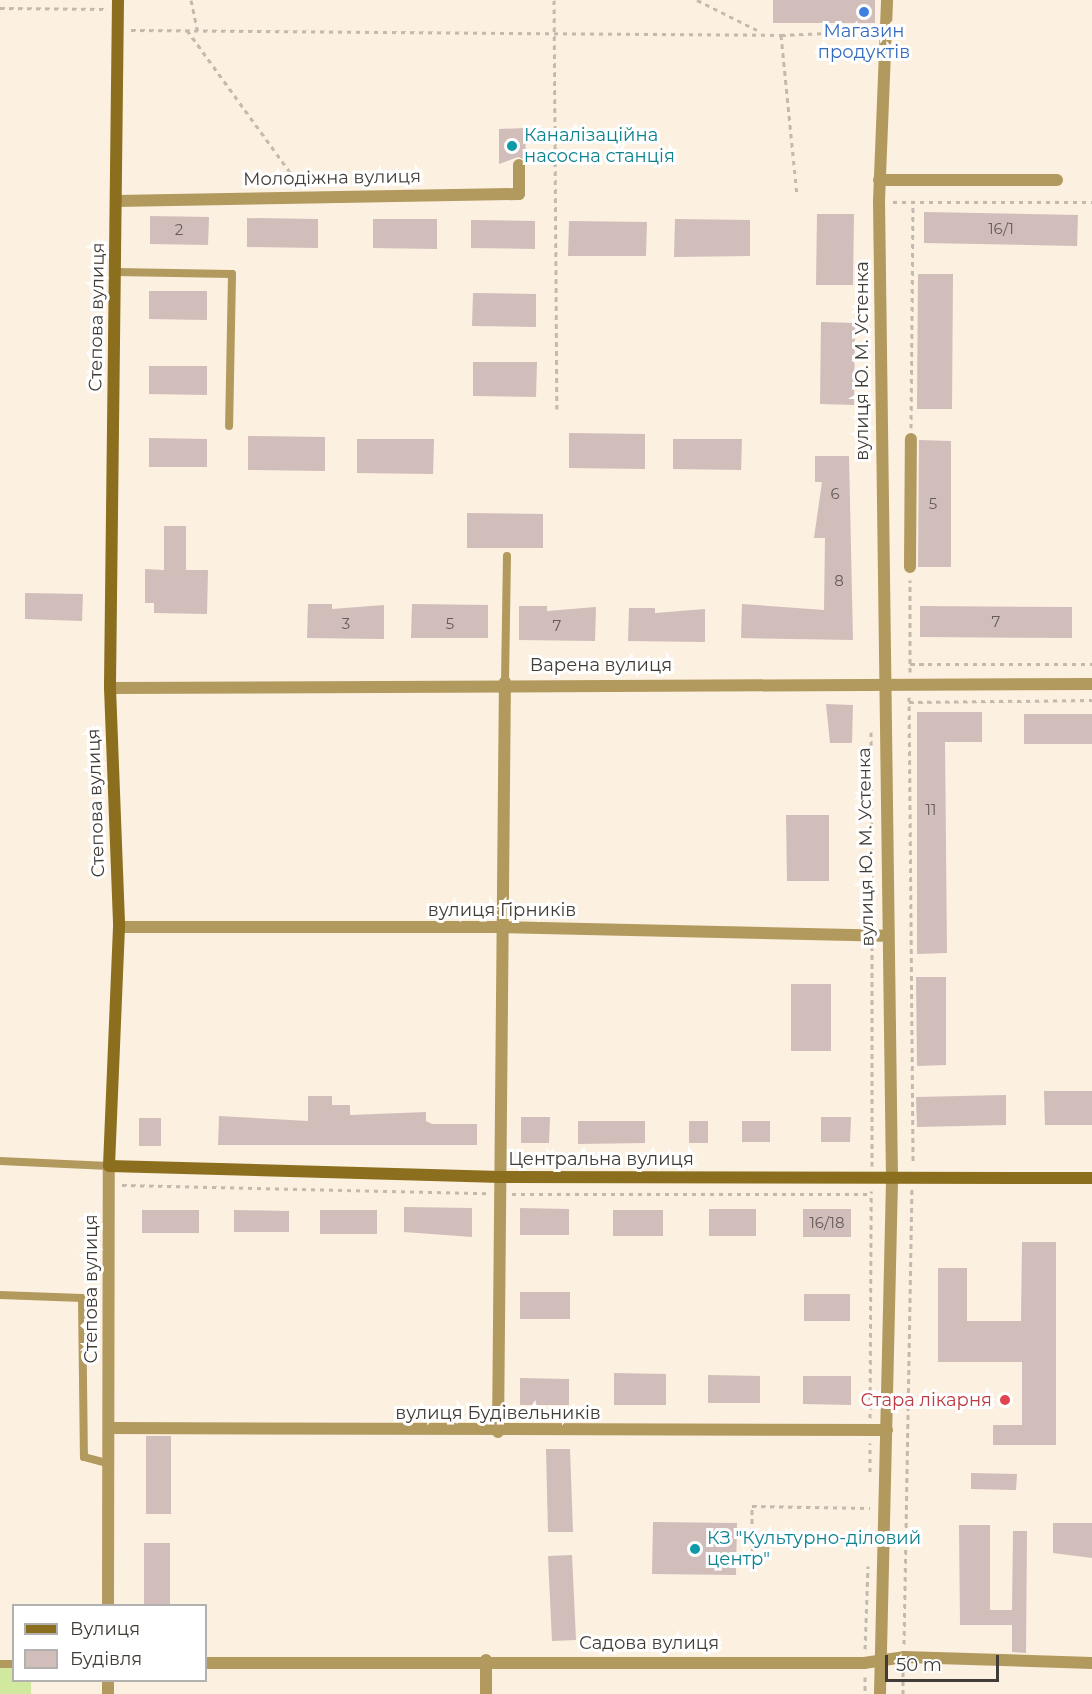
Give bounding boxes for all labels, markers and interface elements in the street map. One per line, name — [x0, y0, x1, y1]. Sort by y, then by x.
marker: Магазин продуктів — [857, 5, 871, 19]
place label: Магазин продуктів — [818, 21, 910, 63]
place label: Каналізаційна насосна станція — [524, 125, 675, 168]
marker: Каналізаційна насосна станція — [505, 139, 519, 153]
street label: Молодіжна вулиця — [243, 166, 421, 190]
house number: 16/1 — [988, 220, 1014, 238]
house number: 2 — [175, 221, 183, 239]
street label: Степова вулиця — [85, 242, 109, 392]
street label: вулиця Ю. М. Устенка — [851, 261, 873, 461]
house number: 6 — [830, 485, 840, 503]
house number: 5 — [929, 495, 937, 513]
house number: 8 — [834, 572, 844, 590]
house number: 7 — [992, 613, 1000, 631]
house number: 3 — [342, 615, 350, 633]
house number: 5 — [446, 615, 454, 633]
house number: 7 — [553, 617, 561, 635]
street label: Варена вулиця — [530, 654, 672, 676]
street label: Степова вулиця — [83, 728, 109, 878]
street label: вулиця Ю. М. Устенка — [853, 747, 879, 947]
house number: 11 — [926, 801, 936, 819]
street label: вулиця Гірників — [428, 899, 576, 921]
street label: Центральна вулиця — [508, 1148, 694, 1170]
street label: Степова вулиця — [80, 1214, 102, 1364]
house number: 16/18 — [809, 1214, 845, 1232]
place label: Стара лікарня — [860, 1389, 992, 1411]
marker: Стара лікарня — [996, 1391, 1014, 1409]
street label: вулиця Будівельників — [395, 1402, 601, 1424]
place label: КЗ "Культурно-діловий центр" — [707, 1528, 921, 1570]
marker: КЗ "Культурно-діловий центр" — [688, 1542, 702, 1556]
legend — [12, 1604, 207, 1682]
text: Вулиця — [70, 1618, 140, 1640]
street label: Садова вулиця — [579, 1632, 719, 1654]
scale bar — [888, 1643, 1002, 1681]
text: Будівля — [70, 1648, 142, 1670]
text: 50 m — [896, 1654, 942, 1676]

